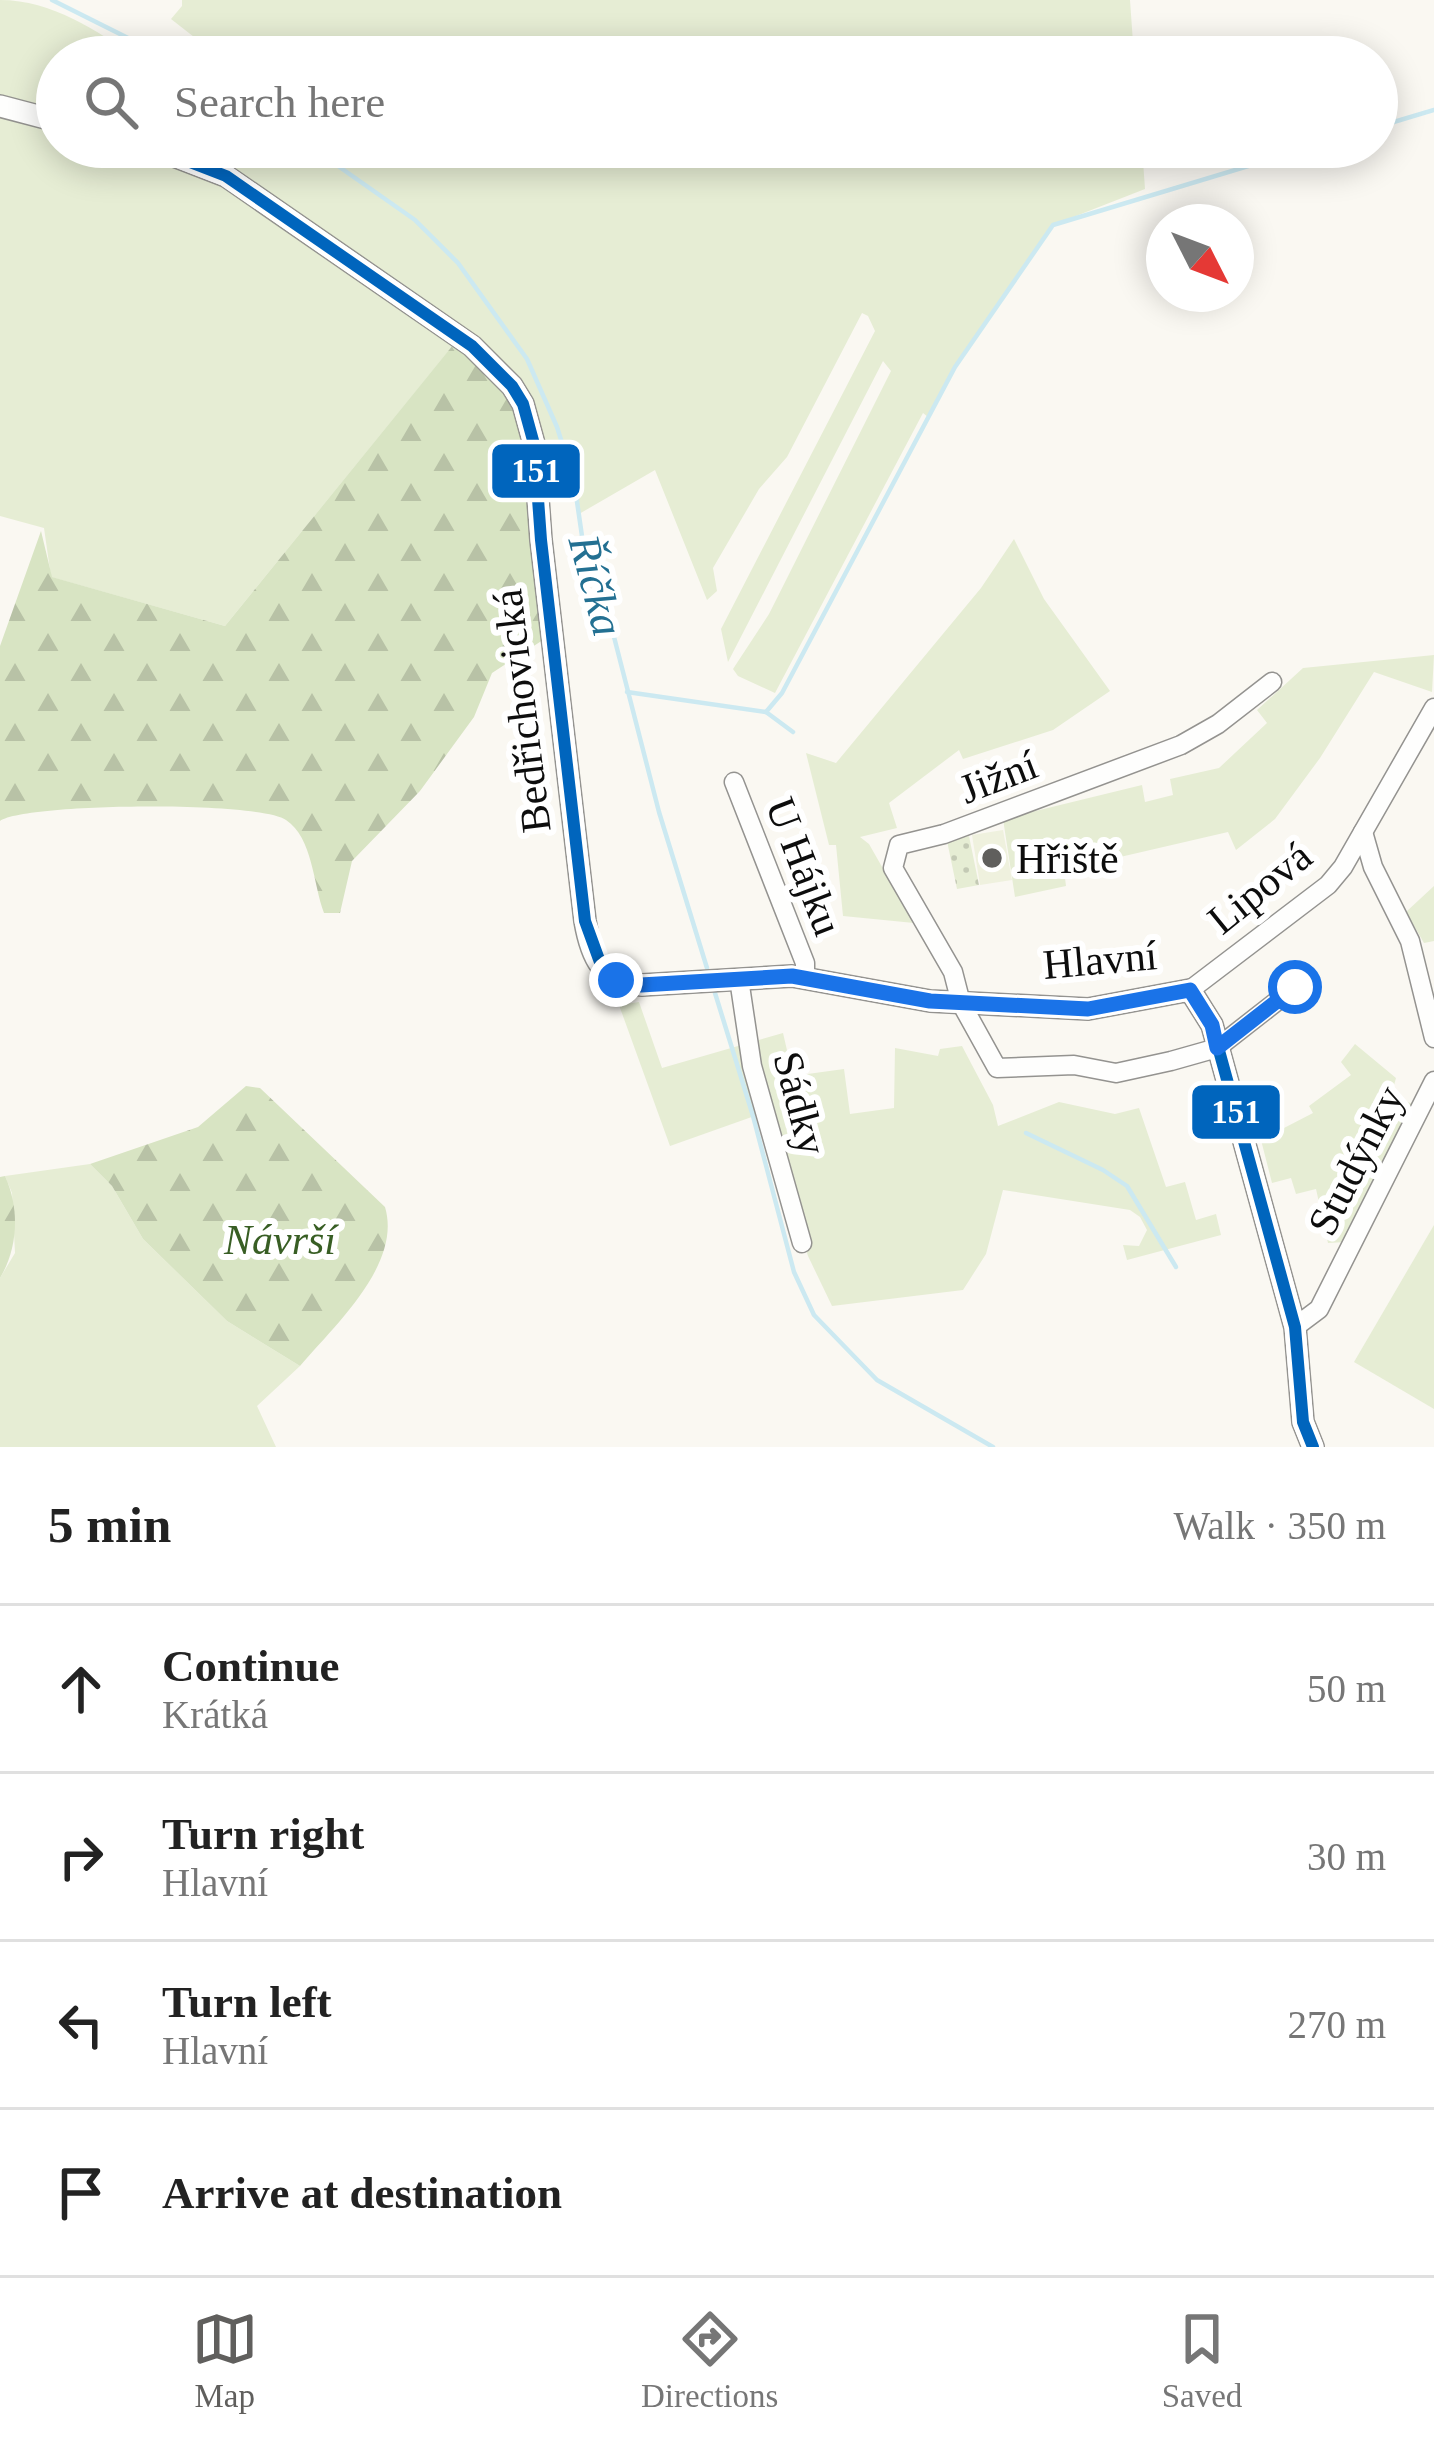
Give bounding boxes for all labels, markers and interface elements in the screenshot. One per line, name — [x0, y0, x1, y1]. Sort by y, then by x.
search box — [36, 36, 1398, 168]
icon: search — [78, 69, 144, 135]
text: Search here — [174, 77, 385, 127]
north arrow — [1146, 204, 1254, 312]
line badge: 151 — [490, 442, 582, 500]
text: 151 — [511, 453, 561, 489]
water label: Říčka — [558, 528, 633, 641]
street label: Bedřichovická — [484, 586, 560, 835]
street label: Jižní — [953, 741, 1044, 813]
street label: U Hájku — [757, 791, 851, 942]
street label: Lipová — [1199, 832, 1321, 943]
place label: Hřiště — [1016, 836, 1119, 882]
marker: Hřiště — [979, 845, 1005, 871]
street label: Hlavní — [1041, 932, 1159, 988]
route end — [589, 953, 643, 1007]
route start — [1268, 960, 1322, 1014]
street label: Sádky — [764, 1047, 836, 1160]
street label: Studýnky — [1299, 1078, 1413, 1243]
line badge: 151 — [1190, 1083, 1282, 1141]
text: 151 — [1211, 1094, 1261, 1130]
park label: Návrší — [223, 1217, 339, 1263]
text: 5 min — [48, 1497, 171, 1553]
text: Walk · 350 m — [1174, 1504, 1386, 1547]
text: Continue — [162, 1641, 340, 1691]
icon: ahead — [48, 1656, 114, 1722]
text: 50 m — [1307, 1667, 1386, 1710]
text: Krátká — [162, 1693, 268, 1736]
text: Turn right — [162, 1809, 364, 1859]
icon: right — [48, 1824, 114, 1890]
text: 30 m — [1307, 1835, 1386, 1878]
text: Hlavní — [162, 1861, 268, 1904]
text: Turn left — [162, 1977, 332, 2027]
icon: left — [48, 1992, 114, 2058]
text: 270 m — [1287, 2003, 1386, 2046]
text: Hlavní — [162, 2029, 268, 2072]
icon: arrive — [48, 2160, 114, 2226]
text: Arrive at destination — [162, 2168, 562, 2218]
tab: Map — [192, 2306, 258, 2415]
tab: Directions — [641, 2306, 778, 2415]
tab: Saved — [1162, 2306, 1242, 2415]

